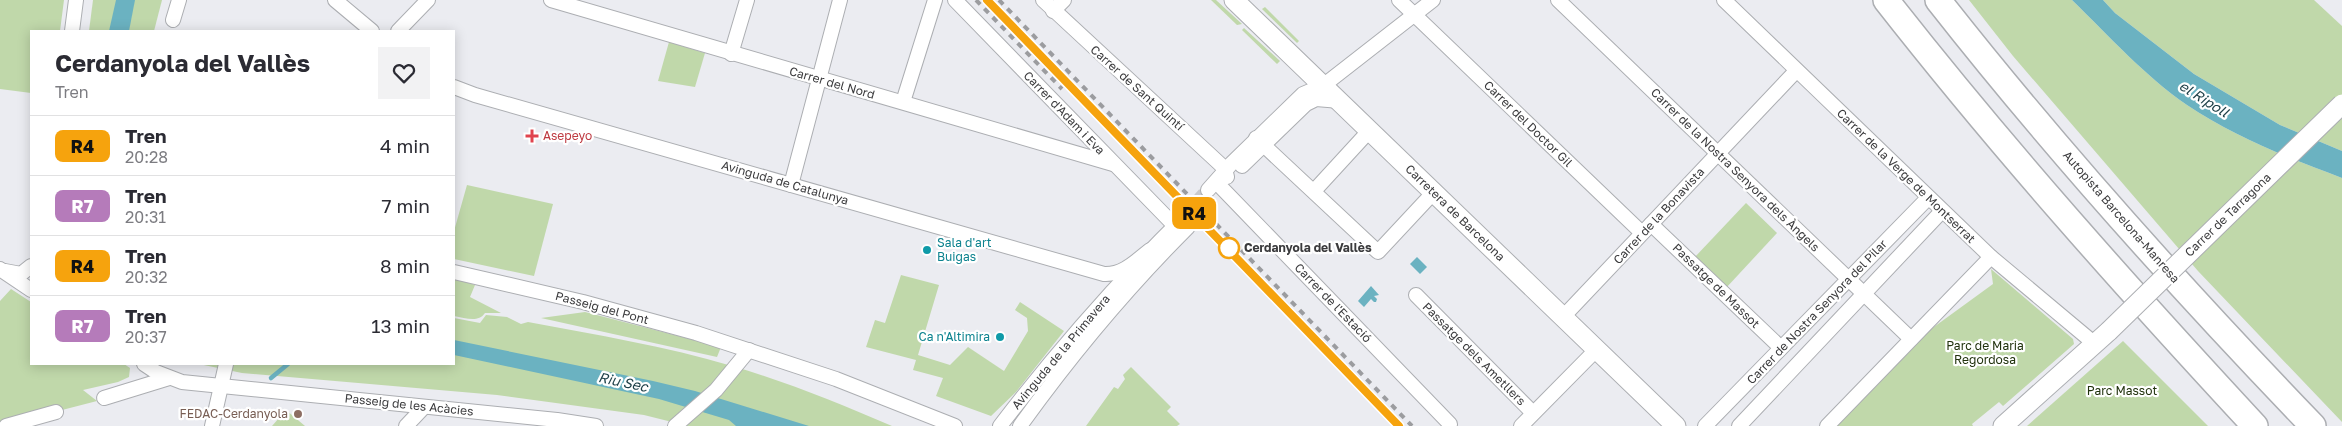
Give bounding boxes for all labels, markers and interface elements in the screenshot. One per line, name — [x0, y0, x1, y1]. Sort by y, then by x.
street label: Carrer de Sant Quintí — [1088, 42, 1188, 134]
button: heart — [378, 47, 430, 99]
text: Cerdanyola del Vallès — [55, 48, 310, 77]
street label: Carrer del Nord — [788, 63, 877, 102]
street label: Carrer d'Adam i Eva — [1021, 68, 1108, 157]
street label: Carrer del Doctor Gil — [1481, 77, 1576, 170]
water label: el Ripoll — [2176, 77, 2233, 121]
text: Tren — [55, 82, 89, 102]
street label: Carrer de la Nostra Senyora dels Àngels — [1648, 85, 1823, 255]
street label: Carrer de la Verge de Montserrat — [1834, 105, 1979, 246]
text: Tren — [125, 124, 166, 147]
place label: Asepeyo — [543, 128, 592, 143]
marker: Asepeyo — [525, 129, 539, 143]
text: 4 min — [380, 134, 430, 157]
text: R4 — [71, 135, 94, 157]
text: 20:28 — [125, 147, 168, 167]
street label: Autopista Barcelona-Manresa — [2060, 148, 2183, 286]
street label: Avinguda de Catalunya — [720, 157, 850, 208]
street label: Carretera de Barcelona — [1402, 161, 1508, 264]
street label: Carrer de la Bonavista — [1610, 164, 1707, 267]
street label: Carrer de Tarragona — [2181, 170, 2274, 260]
text: Tren — [125, 184, 166, 207]
text: 7 min — [382, 194, 430, 217]
text: R7 — [71, 195, 94, 217]
line badge: R4 — [1172, 197, 1216, 229]
text: R4 — [1182, 202, 1206, 224]
text: 20:31 — [125, 207, 166, 227]
place label: Sala d'art Buigas — [937, 235, 992, 264]
street label: Carrer de Nostra Senyora del Pilar — [1743, 236, 1890, 387]
marker: Cerdanyola del Vallès — [1218, 237, 1240, 259]
place label: Cerdanyola del Vallès — [1244, 240, 1372, 255]
street label: Passatge de Massot — [1670, 240, 1763, 331]
text: Tren — [125, 244, 166, 267]
marker: Sala d'art Buigas — [921, 244, 933, 256]
text: 8 min — [380, 254, 430, 277]
text: R4 — [71, 255, 94, 277]
street label: Carrer de l'Estació — [1292, 260, 1375, 345]
text: 20:32 — [125, 267, 168, 287]
street label: Passeig del Pont — [554, 288, 651, 327]
street label: Avinguda de la Primavera — [1008, 291, 1113, 412]
street label: Passatge dels Ametllers — [1420, 299, 1529, 408]
text: Tren — [125, 304, 166, 327]
text: 13 min — [371, 314, 430, 337]
text: R7 — [71, 315, 94, 337]
text: 20:37 — [125, 327, 167, 347]
place label: Ca n'Altimira — [919, 329, 990, 344]
marker: Ca n'Altimira — [994, 331, 1006, 343]
park label: Parc de Maria Regordosa — [1946, 338, 2024, 367]
water label: Riu Sec — [597, 368, 651, 395]
park label: Parc Massot — [2087, 383, 2157, 398]
street label: Passeig de les Acàcies — [344, 390, 474, 419]
place label: FEDAC-Cerdanyola — [180, 406, 288, 421]
marker: FEDAC-Cerdanyola — [292, 408, 304, 420]

